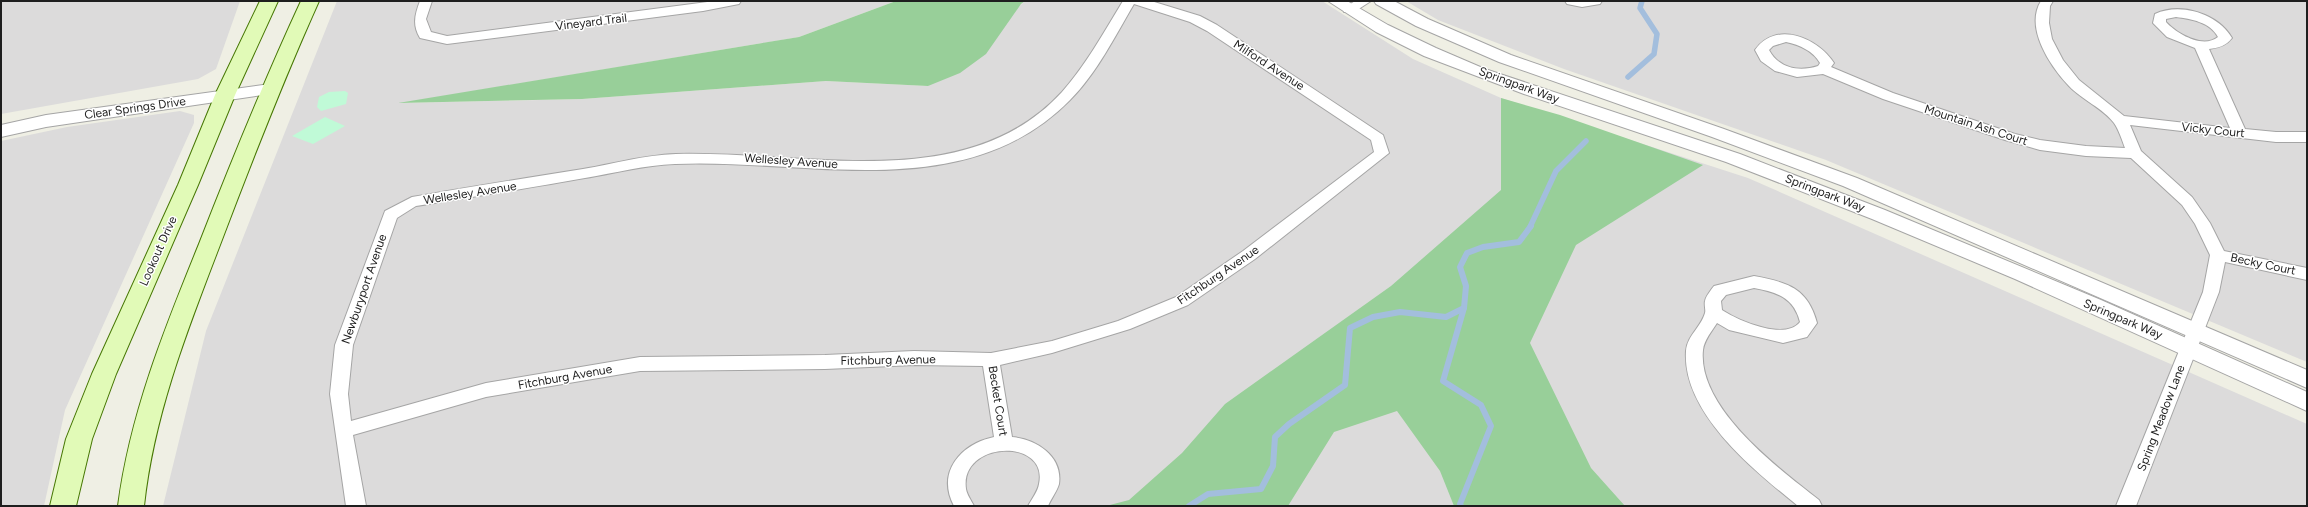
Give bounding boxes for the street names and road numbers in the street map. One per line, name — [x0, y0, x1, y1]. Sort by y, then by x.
street label: Vineyard Trail — [554, 11, 628, 33]
street label: Milford Avenue — [1231, 37, 1307, 93]
street label: Springpark Way — [1477, 64, 1562, 106]
street label: Clear Springs Drive — [83, 94, 187, 122]
street label: Mountain Ash Court — [1923, 102, 2030, 148]
street label: Vicky Court — [2181, 120, 2246, 140]
street label: Wellesley Avenue — [744, 151, 839, 171]
street label: Springpark Way — [1783, 171, 1868, 215]
street label: Wellesley Avenue — [423, 179, 518, 207]
street label: Lookout Drive — [136, 214, 180, 288]
street label: Newburyport Avenue — [339, 232, 390, 346]
street label: Fitchburg Avenue — [1175, 242, 1262, 307]
street label: Becky Court — [2229, 250, 2297, 278]
street label: Springpark Way — [2081, 296, 2165, 342]
street label: Fitchburg Avenue — [840, 352, 936, 368]
street label: Fitchburg Avenue — [517, 362, 614, 392]
street label: Spring Meadow Lane — [2134, 363, 2188, 473]
street label: Becket Court — [986, 365, 1011, 438]

